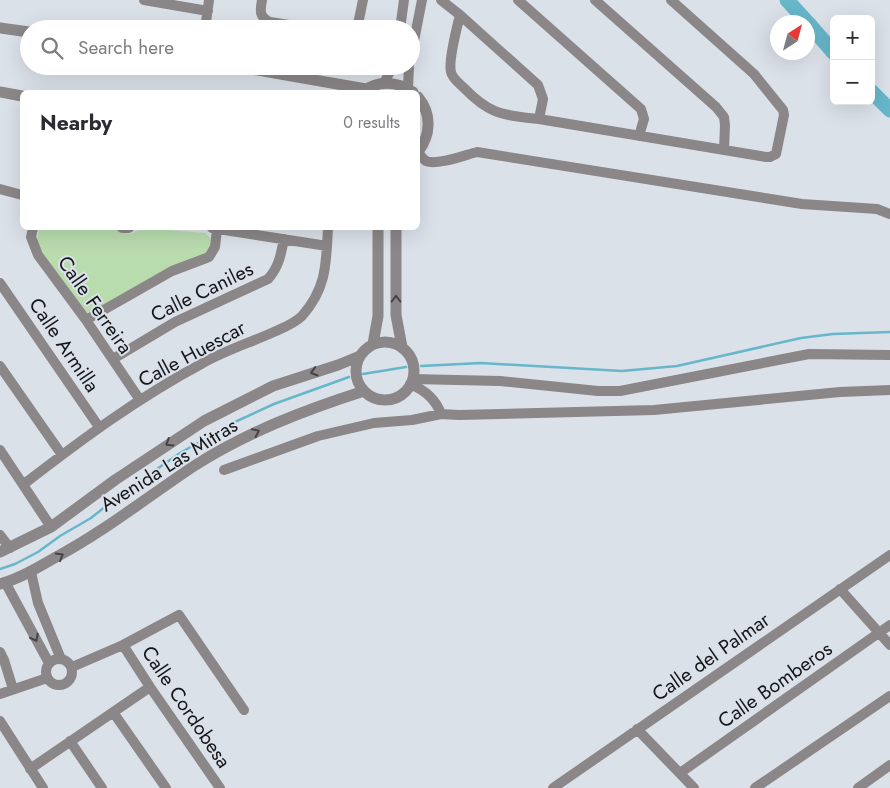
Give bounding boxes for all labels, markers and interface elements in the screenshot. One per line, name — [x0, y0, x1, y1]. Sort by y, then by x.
north arrow — [770, 15, 815, 60]
map controls — [830, 15, 875, 105]
button: + — [830, 15, 875, 60]
search box — [20, 20, 420, 75]
icon: search — [38, 34, 66, 62]
text: Search here — [78, 34, 174, 61]
button: − — [830, 60, 875, 105]
text: Nearby — [40, 108, 112, 138]
text: 0 results — [343, 111, 400, 134]
street label: Calle Ferreira — [50, 250, 140, 360]
street label: Calle Caniles — [146, 255, 258, 329]
street label: Calle Armilla — [22, 292, 106, 398]
one-way arrow — [391, 295, 401, 303]
street label: Calle Huescar — [133, 313, 251, 395]
one-way arrow — [310, 366, 318, 376]
street label: Avenida Las Mitras — [95, 411, 243, 519]
one-way arrow — [251, 428, 260, 438]
one-way arrow — [165, 437, 174, 446]
one-way arrow — [54, 552, 63, 562]
street label: Calle del Palmar — [646, 606, 776, 708]
one-way arrow — [29, 633, 39, 642]
street label: Calle Bomberos — [712, 635, 838, 735]
street label: Calle Cordobesa — [134, 640, 238, 774]

